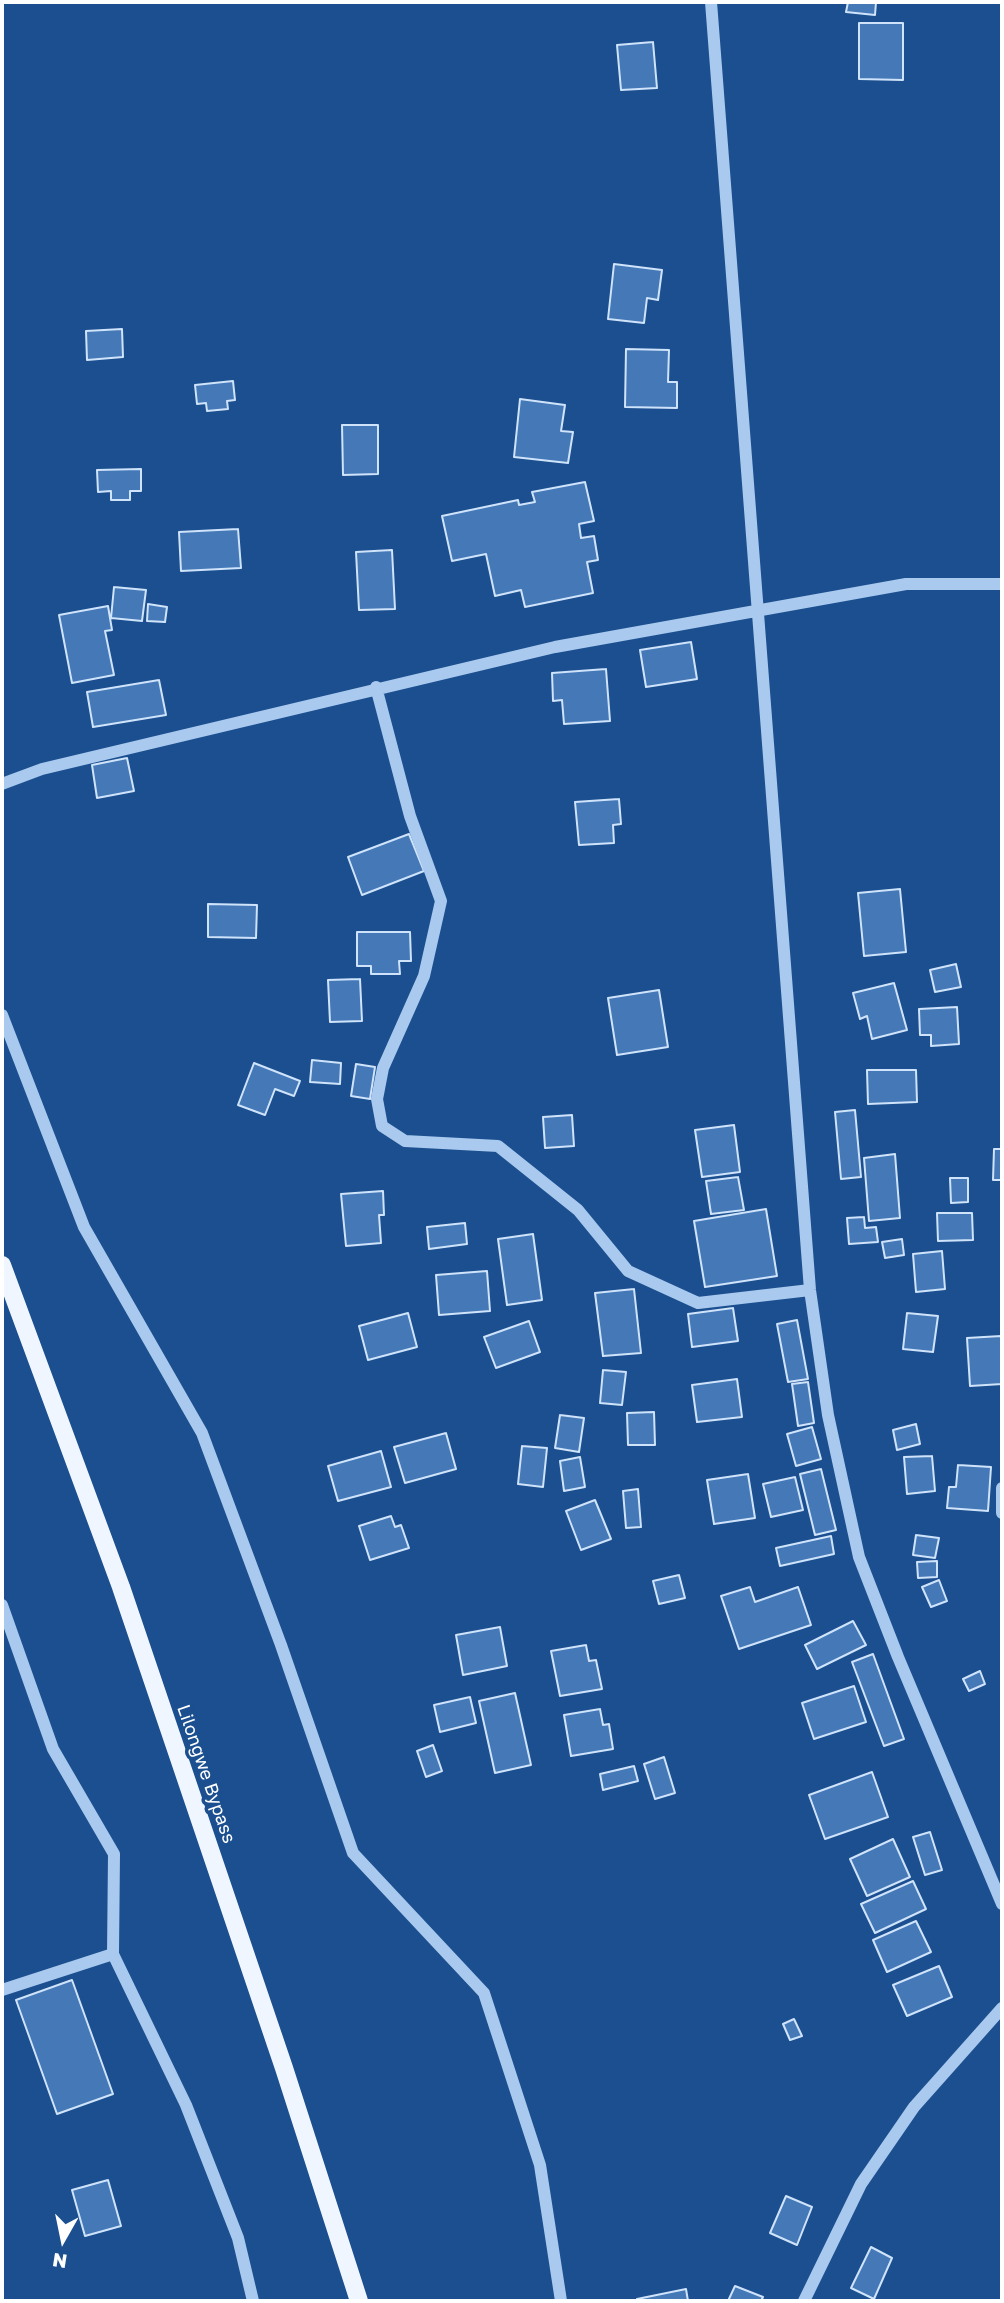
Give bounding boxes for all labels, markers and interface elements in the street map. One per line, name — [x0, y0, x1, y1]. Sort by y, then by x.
street label: Lilongwe Bypass — [172, 1702, 240, 1846]
north arrow — [28, 2205, 98, 2275]
text: N — [51, 2249, 69, 2274]

